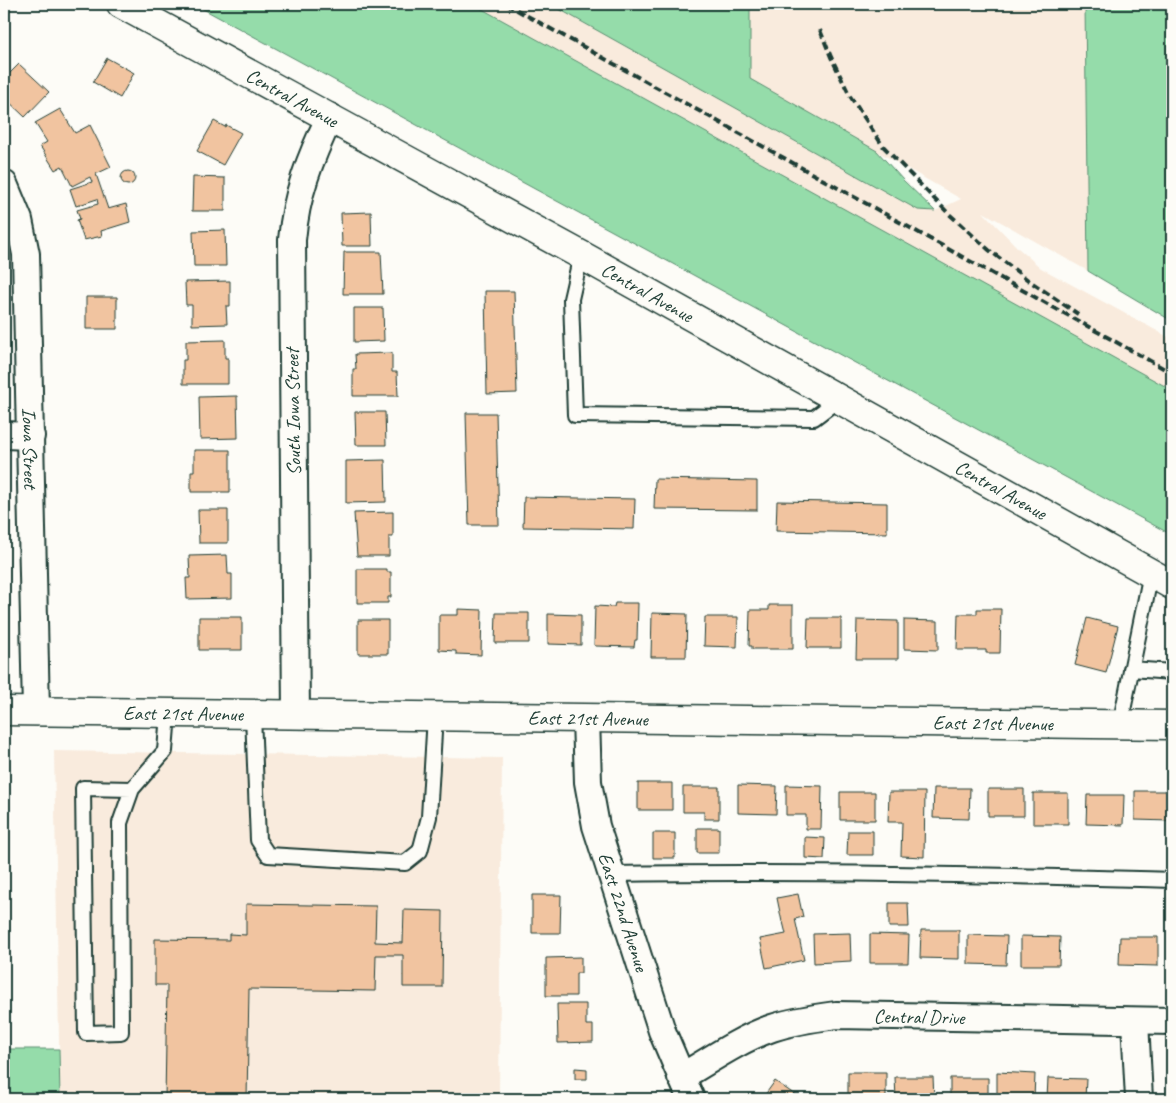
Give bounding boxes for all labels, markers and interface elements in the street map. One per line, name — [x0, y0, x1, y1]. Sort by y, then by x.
street label: Central Avenue — [242, 62, 344, 133]
street label: Central Avenue — [597, 256, 699, 328]
street label: South Iowa Street — [279, 345, 307, 476]
street label: Iowa Street — [17, 407, 44, 491]
street label: Central Avenue — [951, 454, 1052, 526]
street label: East 21st Avenue — [123, 700, 245, 726]
street label: East 21st Avenue — [528, 705, 650, 731]
street label: East 21st Avenue — [933, 710, 1055, 736]
street label: East 22nd Avenue — [593, 849, 655, 976]
street label: Central Drive — [873, 1003, 966, 1030]

